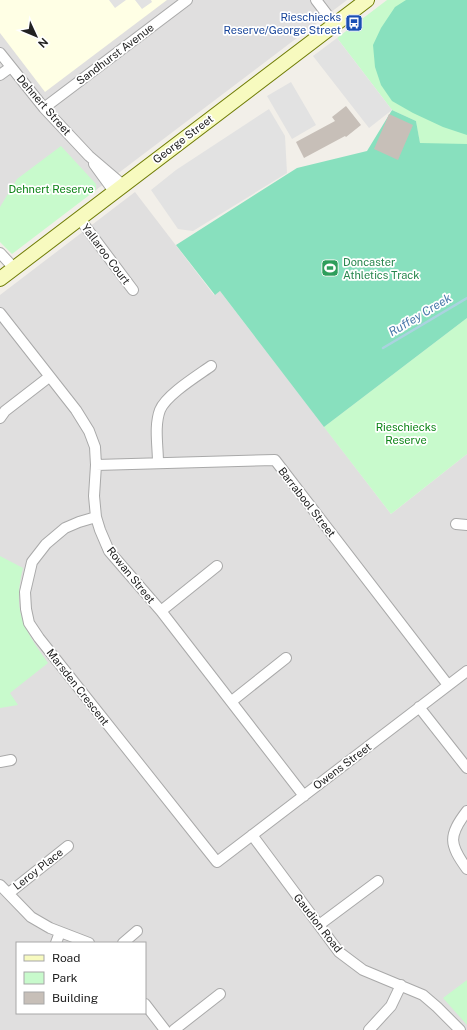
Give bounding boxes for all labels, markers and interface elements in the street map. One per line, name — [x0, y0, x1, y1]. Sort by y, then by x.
place label: Rieschiecks Reserve/George Street — [224, 11, 341, 36]
bus stop icon: Rieschiecks Reserve/George Street — [344, 13, 364, 33]
north arrow — [16, 16, 56, 56]
street label: Sandhurst Avenue — [74, 21, 156, 87]
text: N — [36, 36, 50, 50]
street label: Dehnert Street — [15, 72, 73, 138]
street label: George Street — [151, 112, 215, 166]
park label: Dehnert Reserve — [8, 183, 94, 195]
street label: Yallaroo Court — [79, 221, 133, 287]
place label: Doncaster Athletics Track — [343, 256, 419, 281]
sports icon: Doncaster Athletics Track — [320, 258, 340, 278]
water label: Ruffey Creek — [386, 291, 454, 339]
park label: Rieschiecks Reserve — [376, 421, 437, 446]
street label: Barrabool Street — [276, 465, 338, 539]
street label: Rowan Street — [105, 544, 157, 606]
street label: Marsden Crescent — [44, 646, 112, 728]
street label: Owens Street — [311, 740, 373, 792]
street label: Leroy Place — [11, 846, 65, 892]
street label: Gaudion Road — [291, 891, 345, 955]
legend — [16, 942, 146, 1014]
text: Road — [52, 951, 80, 965]
text: Park — [52, 971, 78, 985]
text: Building — [52, 991, 98, 1005]

